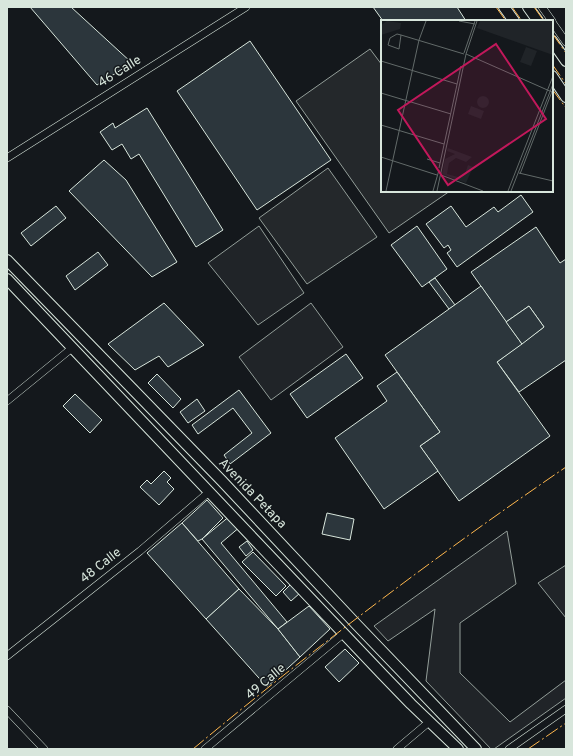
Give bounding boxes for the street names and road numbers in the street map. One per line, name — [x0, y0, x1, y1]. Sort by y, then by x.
street label: 46 Calle — [95, 53, 145, 91]
street label: Avenida Petapa — [215, 456, 289, 532]
street label: 48 Calle — [77, 545, 125, 587]
street label: 49 Calle — [243, 661, 289, 703]

